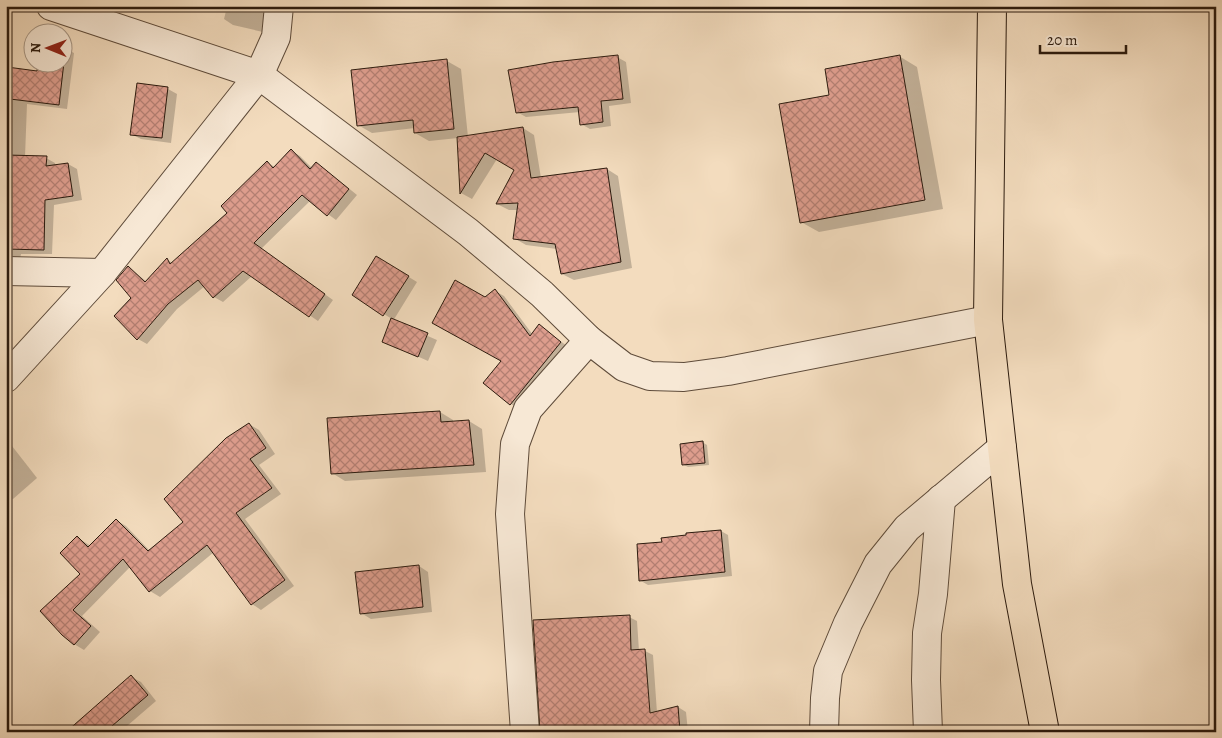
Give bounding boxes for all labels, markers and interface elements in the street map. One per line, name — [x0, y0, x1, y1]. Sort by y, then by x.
north arrow — [22, 22, 72, 72]
scale bar — [1040, 22, 1126, 54]
text: 20 m — [1047, 30, 1078, 50]
text: N — [26, 43, 45, 53]

